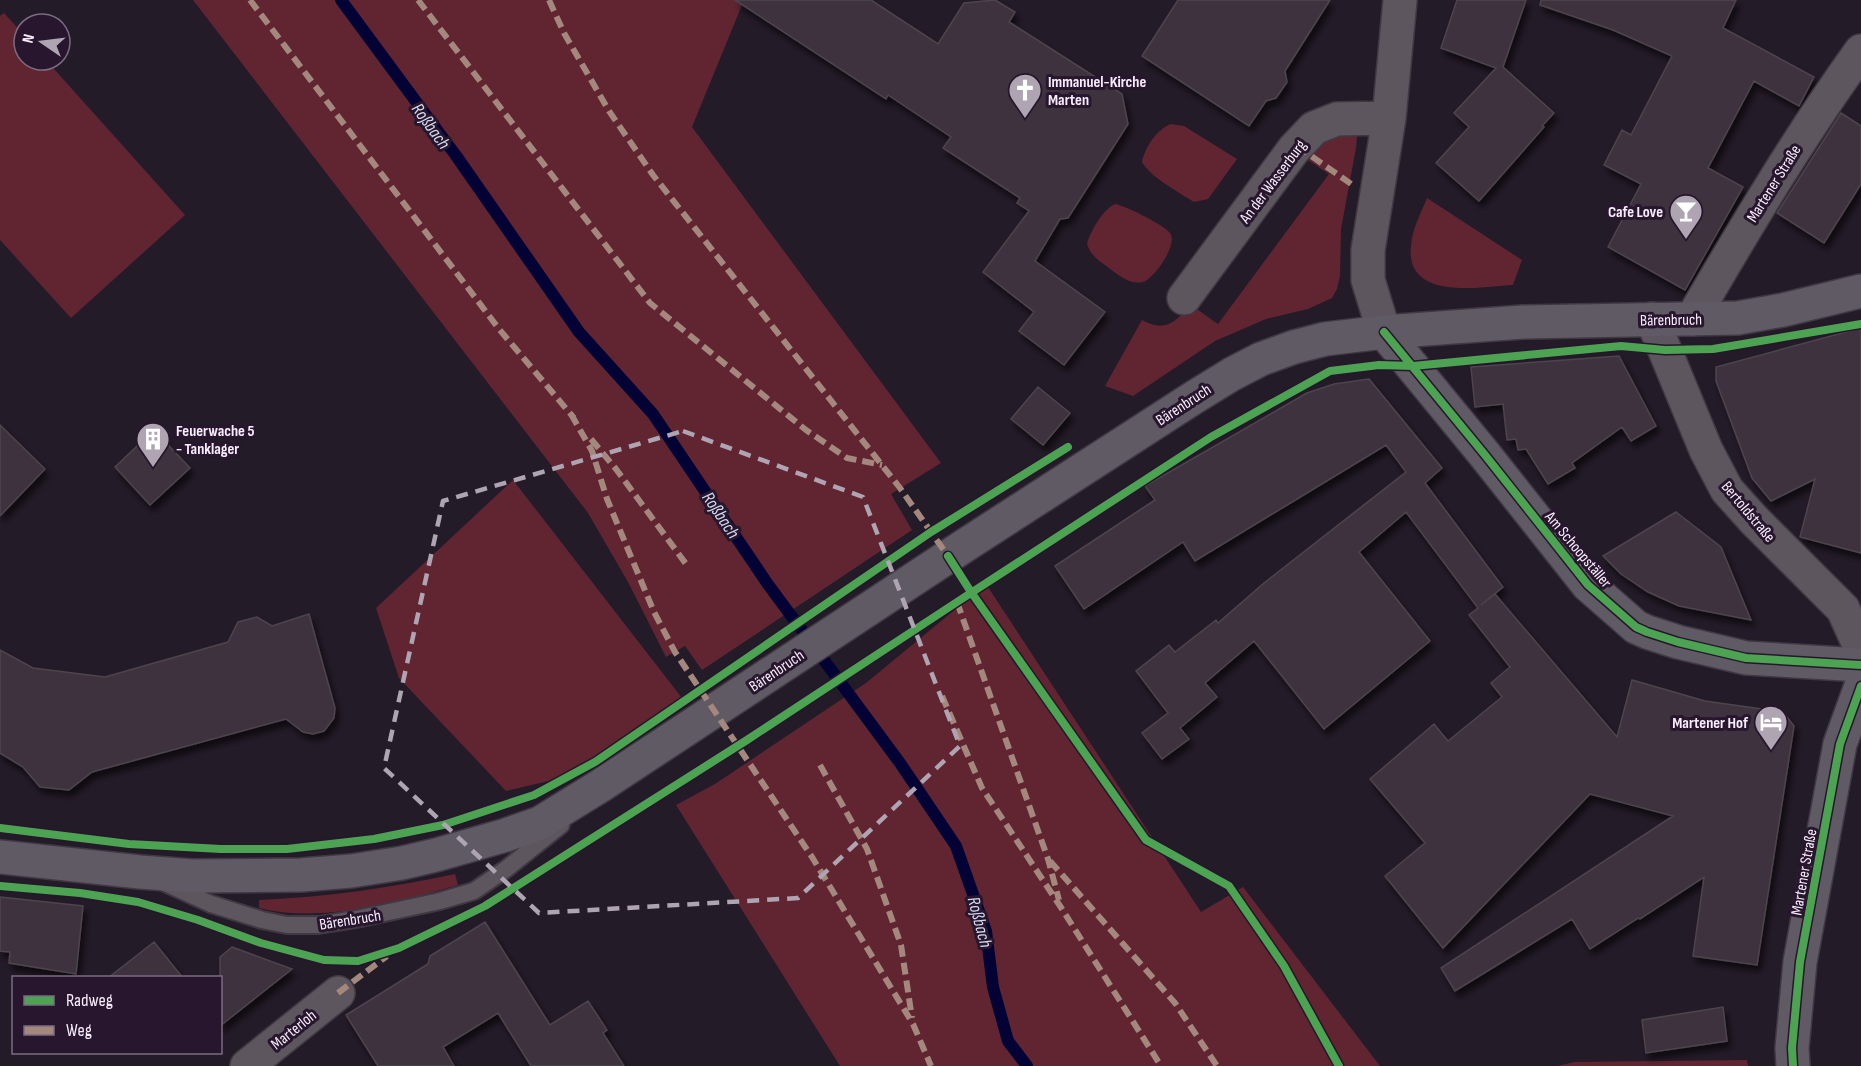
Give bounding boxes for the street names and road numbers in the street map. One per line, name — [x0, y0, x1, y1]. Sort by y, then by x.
street label: An der Wasserburg — [1235, 137, 1311, 228]
street label: Martener Straße — [1743, 142, 1805, 226]
street label: Bärenbruch — [1640, 310, 1702, 331]
street label: Bärenbruch — [1153, 380, 1215, 430]
street label: Bertoldstraße — [1717, 478, 1779, 546]
street label: Am Schoopställer — [1540, 507, 1615, 592]
street label: Bärenbruch — [746, 646, 808, 696]
street label: Martener Straße — [1788, 828, 1821, 917]
street label: Bärenbruch — [318, 906, 382, 935]
street label: Marterloh — [267, 1006, 320, 1054]

